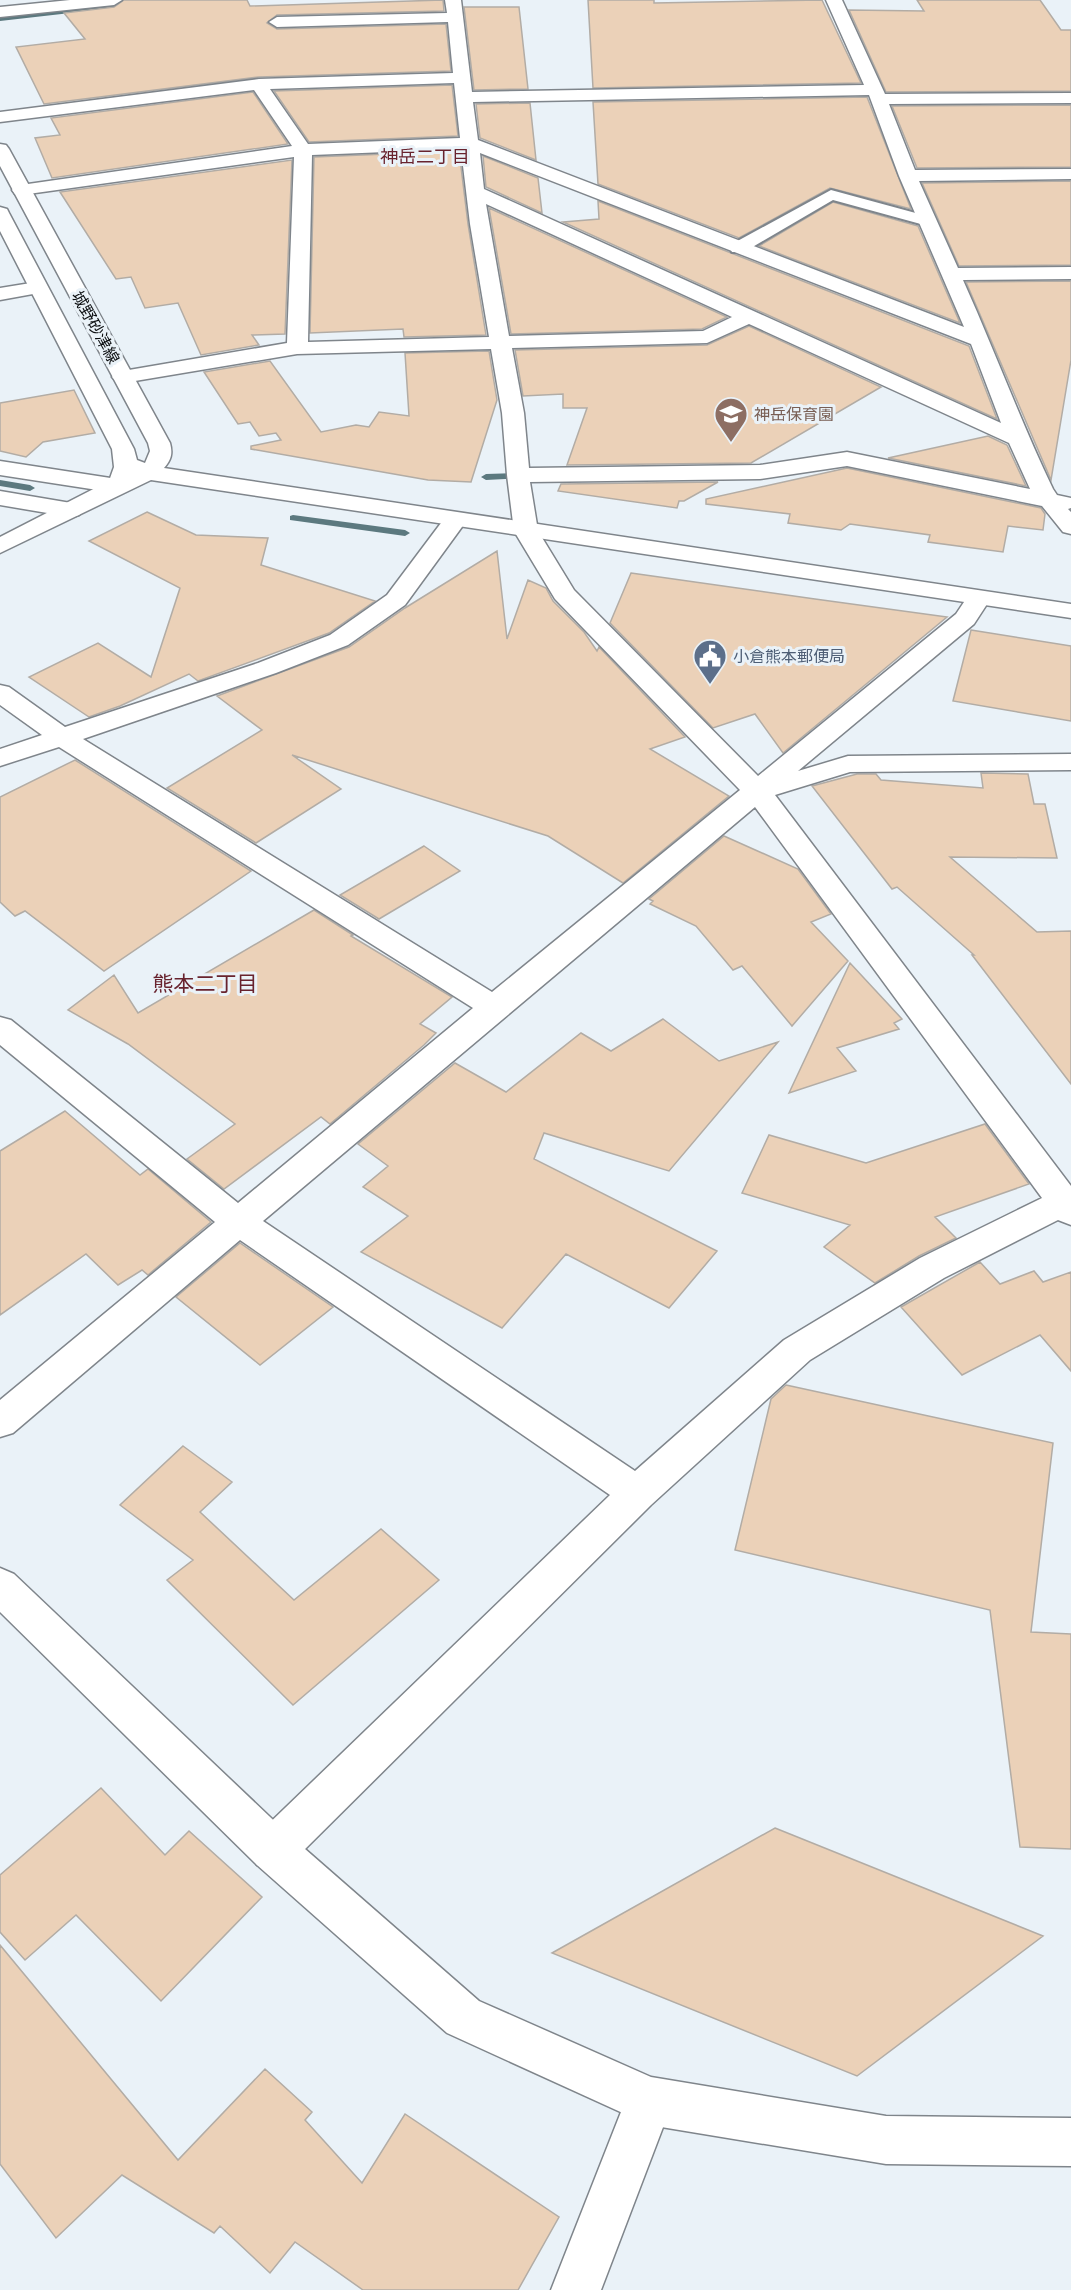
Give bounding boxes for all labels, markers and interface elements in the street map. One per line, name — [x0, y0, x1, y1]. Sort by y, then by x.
district label: 神岳二丁目 — [380, 144, 470, 168]
street label: 城野砂津線 — [67, 287, 125, 367]
school or university icon: 神岳保育園 — [713, 396, 749, 443]
place label: 神岳保育園 — [754, 403, 834, 425]
public building icon: 小倉熊本郵便局 — [692, 638, 728, 685]
place label: 小倉熊本郵便局 — [733, 645, 845, 667]
district label: 熊本二丁目 — [153, 969, 258, 997]

